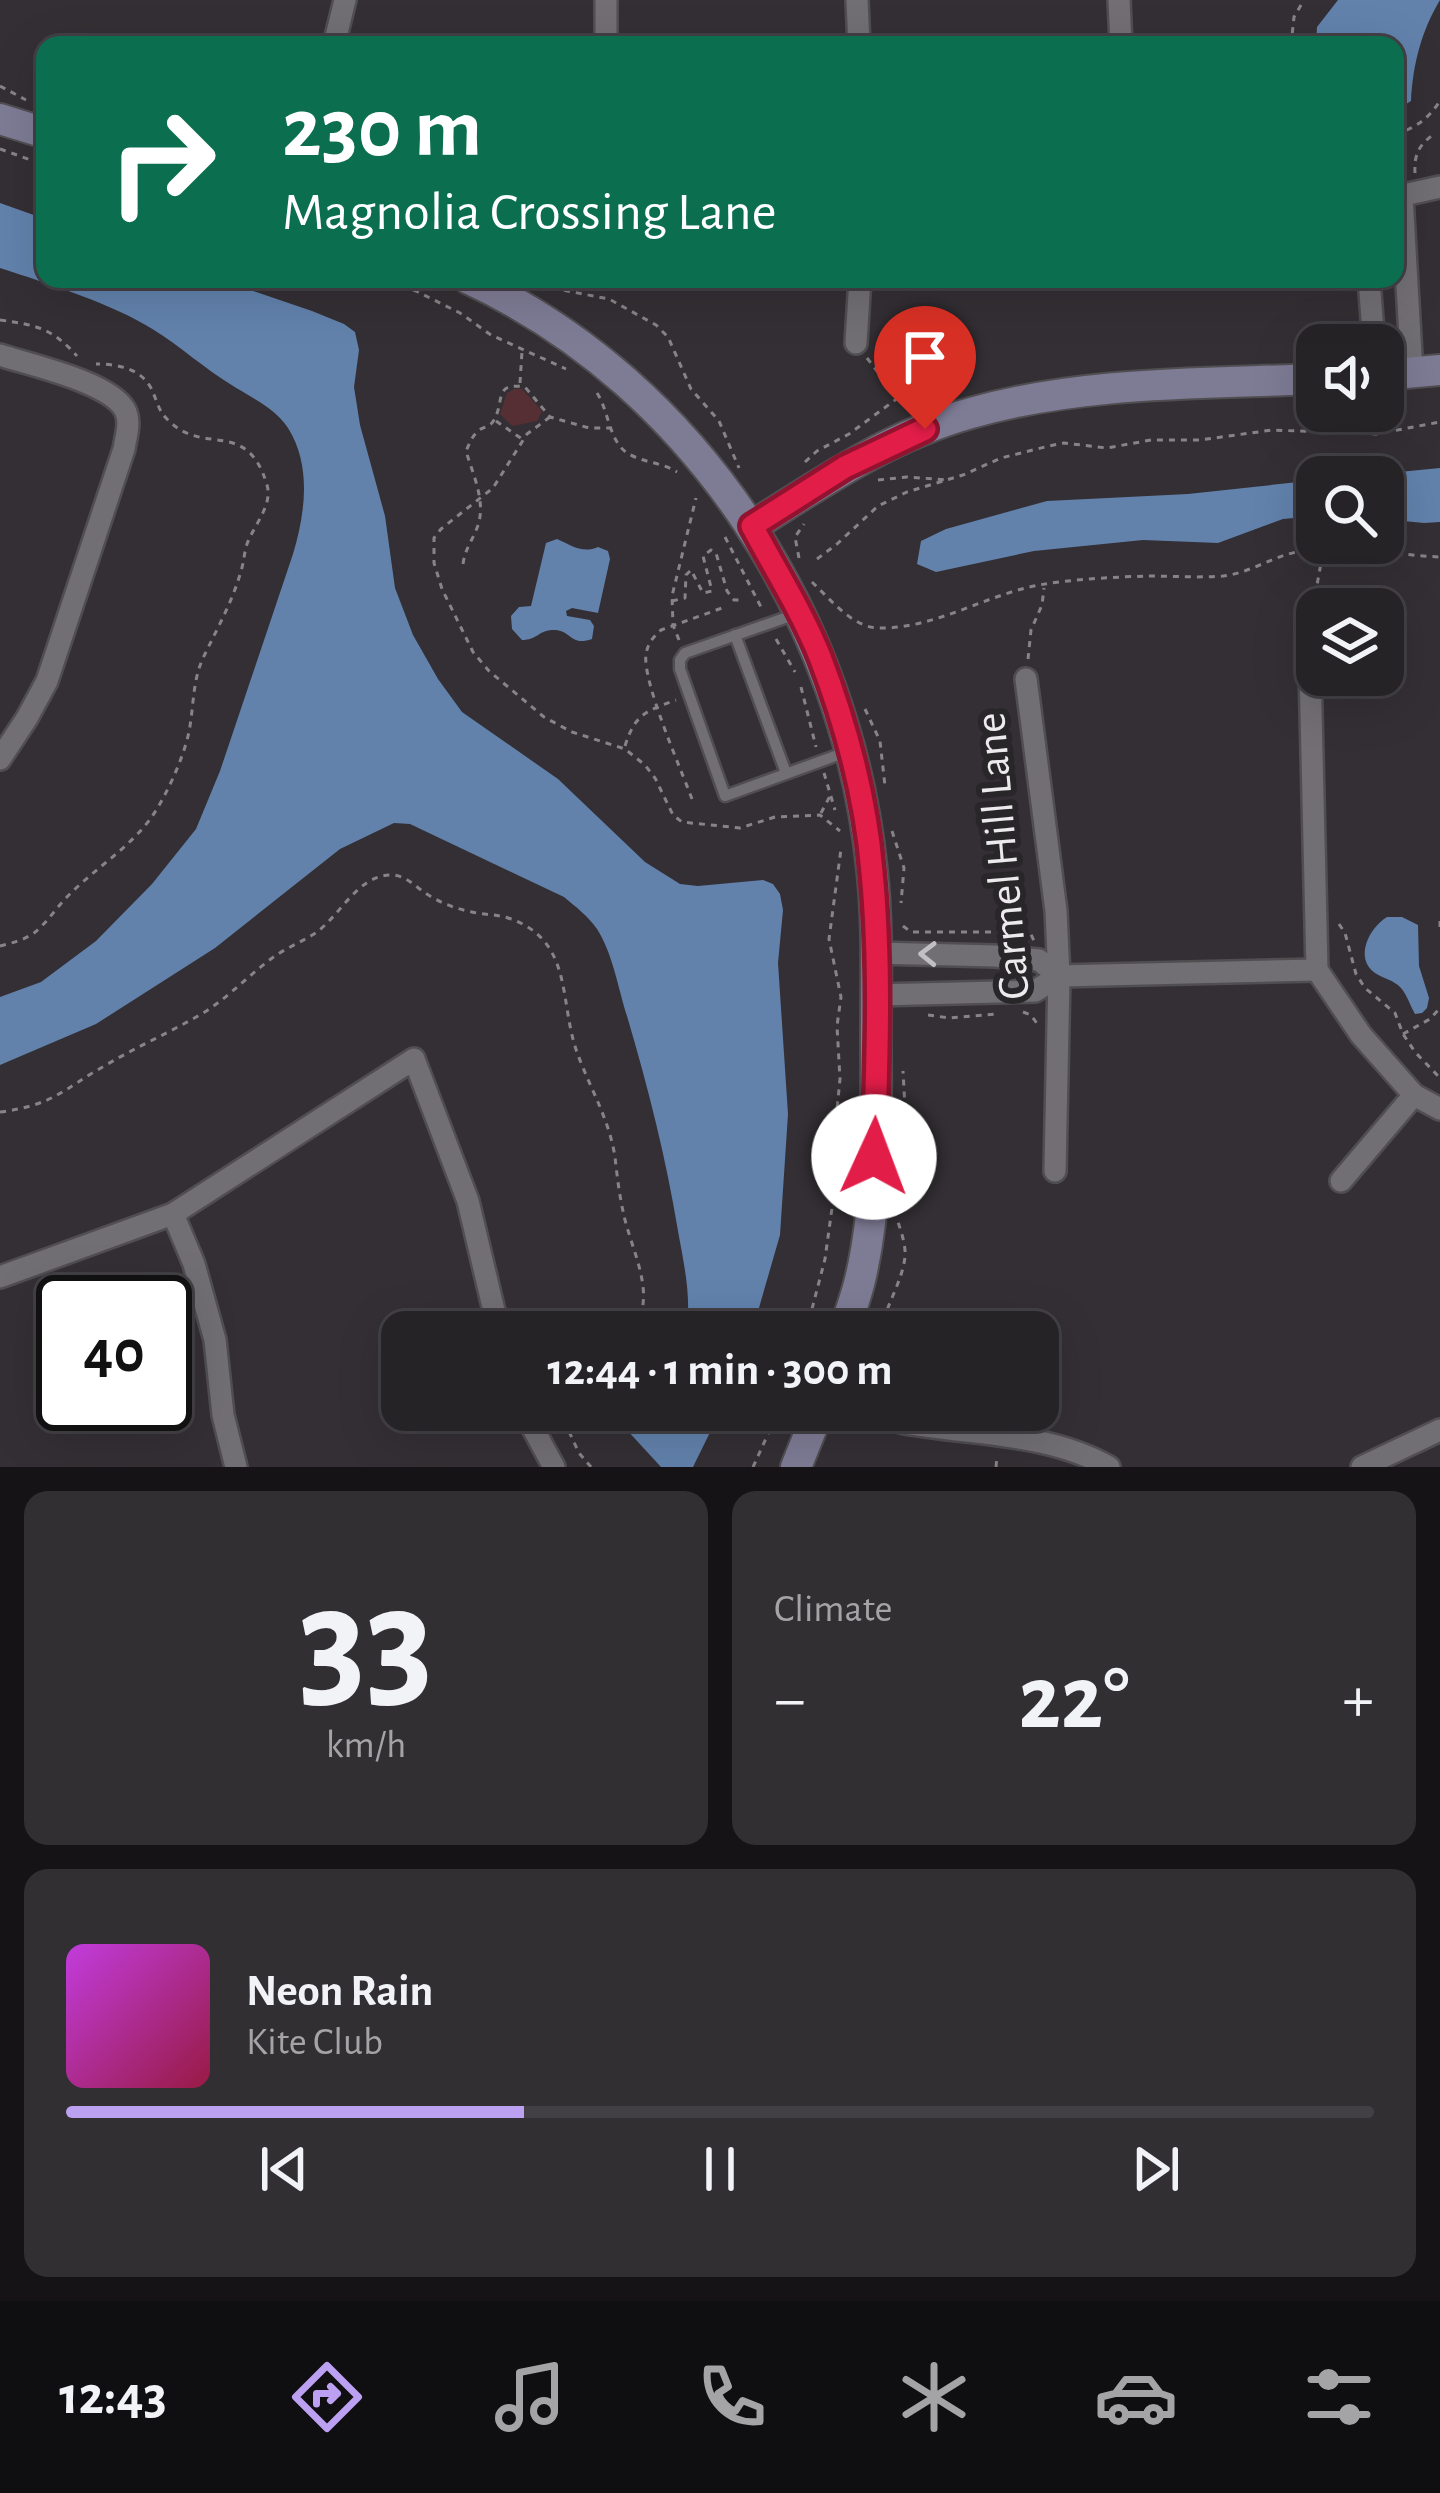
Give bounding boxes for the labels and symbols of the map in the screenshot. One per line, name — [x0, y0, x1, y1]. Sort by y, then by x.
pin — [874, 306, 976, 429]
street label: Carmel Hill Lane — [968, 711, 1038, 1001]
one-way arrow — [918, 942, 937, 968]
position arrow — [811, 1094, 937, 1220]
speed limit sign: 40 — [36, 1275, 192, 1431]

